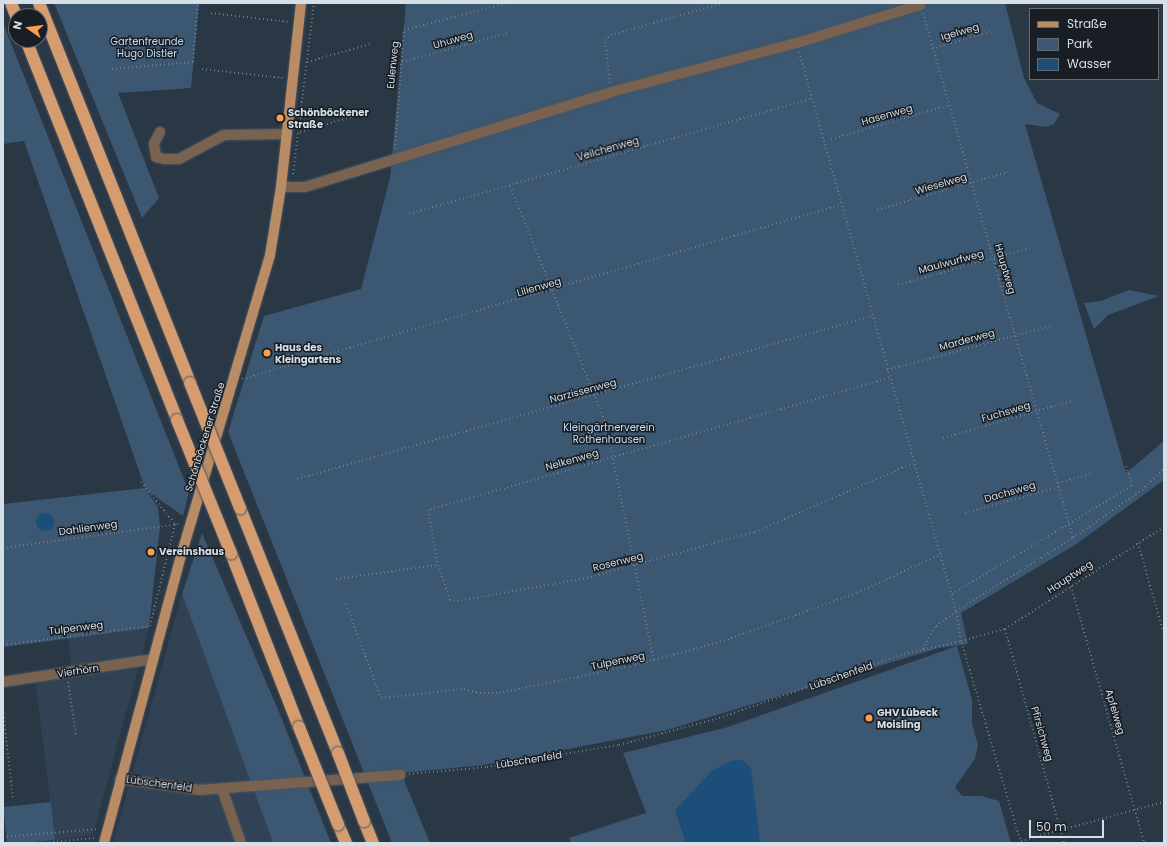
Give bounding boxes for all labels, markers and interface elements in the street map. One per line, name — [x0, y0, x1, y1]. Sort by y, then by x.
north arrow — [8, 8, 48, 48]
legend — [1029, 8, 1159, 80]
text: Straße — [1067, 15, 1107, 32]
text: N — [9, 19, 26, 31]
street label: Igelweg — [940, 21, 980, 43]
street label: Uhuweg — [432, 29, 474, 51]
park label: Gartenfreunde Hugo Distler — [110, 35, 184, 58]
text: Park — [1067, 35, 1093, 52]
street label: Eulenweg — [385, 41, 401, 89]
text: Wasser — [1067, 55, 1111, 72]
street label: Hasenweg — [860, 102, 914, 128]
place label: Schönböckener Straße — [288, 106, 369, 130]
marker: Schönböckener Straße — [275, 113, 285, 123]
street label: Veilchenweg — [576, 134, 640, 164]
street label: Wieselweg — [914, 171, 968, 197]
street label: Hauptweg — [992, 243, 1018, 295]
street label: Maulwurfweg — [917, 248, 985, 276]
street label: Lilienweg — [515, 275, 563, 299]
street label: Marderweg — [938, 327, 996, 353]
place label: Haus des Kleingartens — [275, 341, 341, 364]
marker: Haus des Kleingartens — [262, 348, 272, 358]
street label: Narzissenweg — [548, 376, 618, 406]
street label: Schönböckener Straße — [183, 381, 227, 493]
street label: Fuchsweg — [980, 399, 1032, 425]
park label: Kleingärtnerverein Rothenhausen — [563, 421, 655, 444]
street label: Nelkenweg — [544, 447, 600, 473]
street label: Dachsweg — [983, 479, 1037, 505]
street label: Dahlienweg — [58, 518, 118, 538]
place label: Vereinshaus — [159, 546, 224, 558]
marker: Vereinshaus — [146, 547, 156, 557]
street label: Rosenweg — [592, 550, 644, 574]
street label: Hauptweg — [1045, 558, 1095, 596]
street label: Tulpenweg — [48, 619, 104, 637]
street label: Tulpenweg — [590, 649, 646, 673]
street label: Lübschenfeld — [808, 660, 874, 692]
street label: Vierhörn — [56, 662, 100, 680]
street label: Apfelweg — [1103, 688, 1127, 736]
street label: Pfirsichweg — [1028, 705, 1056, 763]
place label: GHV Lübeck Moisling — [877, 706, 938, 730]
marker: GHV Lübeck Moisling — [864, 713, 874, 723]
street label: Lübschenfeld — [495, 749, 563, 771]
street label: Lübschenfeld — [125, 773, 193, 795]
scale bar — [1031, 812, 1106, 838]
text: 50 m — [1036, 818, 1067, 835]

